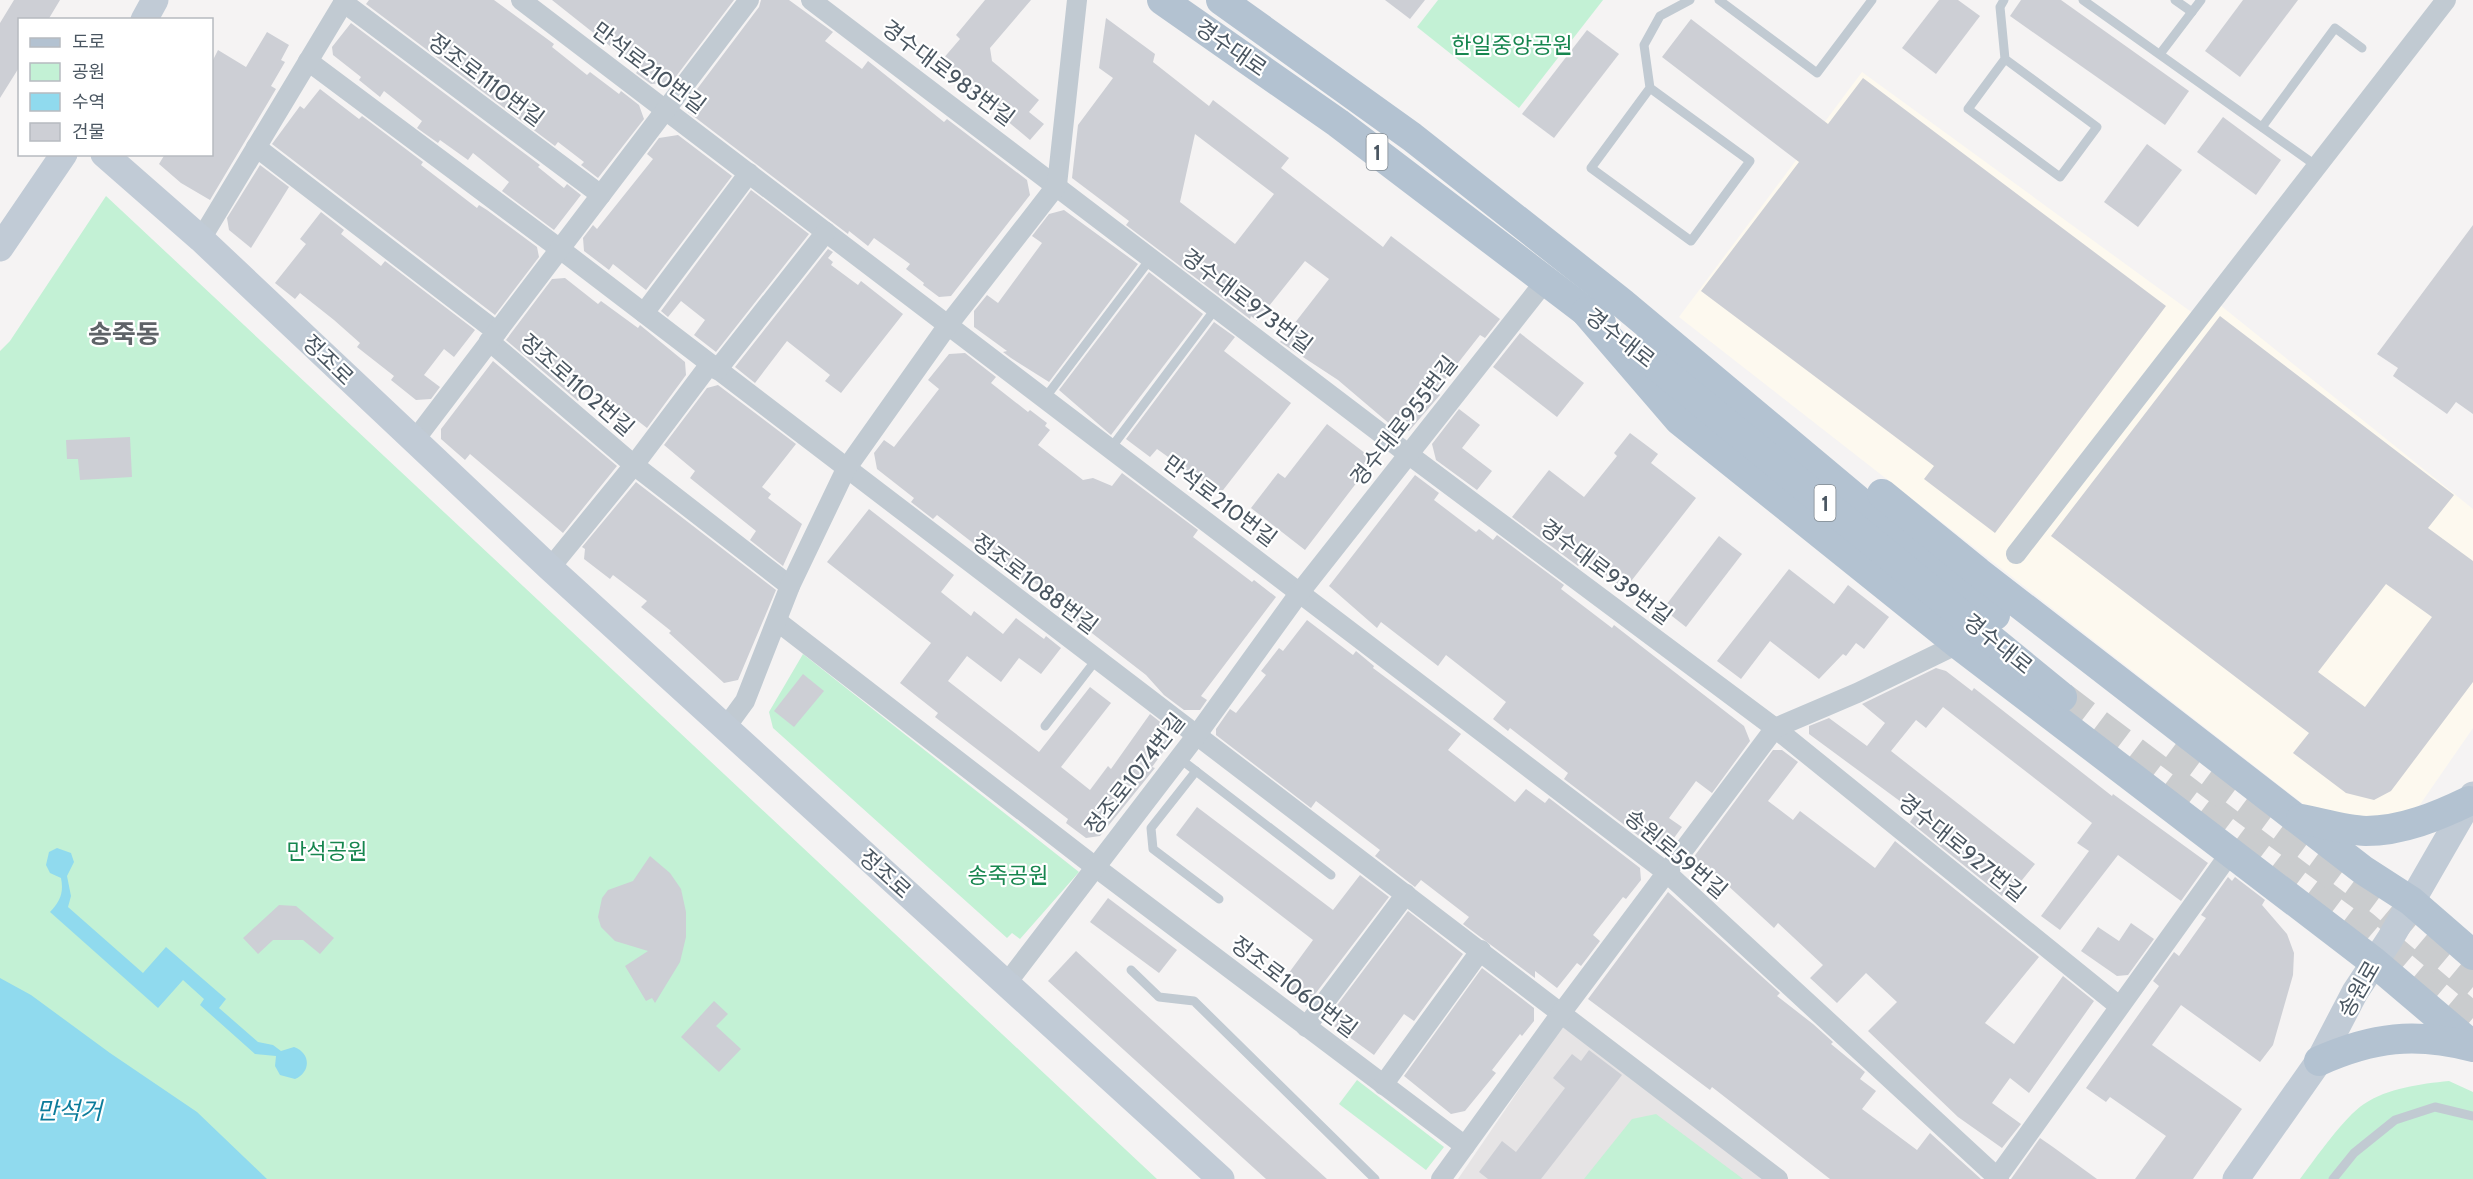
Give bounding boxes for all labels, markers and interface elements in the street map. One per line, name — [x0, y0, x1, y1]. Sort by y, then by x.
street label: 경수대로983번길 — [876, 14, 1020, 132]
street label: 경수대로 — [1190, 14, 1272, 82]
street label: 만석로210번길 — [587, 17, 711, 119]
legend — [18, 18, 213, 156]
street label: 정조로1110번길 — [423, 28, 549, 132]
text: 도로 — [72, 31, 105, 53]
park label: 한일중앙공원 — [1451, 32, 1573, 59]
text: 공원 — [72, 61, 105, 83]
text: 수역 — [72, 91, 105, 113]
text: 건물 — [72, 121, 105, 143]
road number: 1 — [1366, 134, 1388, 170]
street label: 경수대로973번길 — [1176, 243, 1318, 359]
street label: 경수대로 — [1580, 302, 1660, 374]
district label: 송죽동 — [88, 318, 160, 350]
street label: 정조로1102번길 — [514, 328, 640, 442]
street label: 정조로 — [297, 329, 359, 391]
street label: 경수대로955번길 — [1345, 351, 1463, 491]
street label: 만석로210번길 — [1158, 450, 1282, 552]
road number: 1 — [1814, 485, 1836, 521]
street label: 경수대로939번길 — [1535, 514, 1677, 630]
street label: 정조로1088번길 — [967, 528, 1103, 640]
street label: 경수대로 — [1958, 608, 2038, 680]
street label: 정조로1074번길 — [1079, 708, 1191, 840]
street label: 경수대로927번길 — [1893, 788, 2031, 908]
street label: 송원로59번길 — [1619, 803, 1733, 905]
park label: 만석공원 — [287, 838, 367, 865]
street label: 정조로 — [853, 844, 917, 904]
park label: 송죽공원 — [968, 862, 1048, 889]
street label: 정조로1060번길 — [1225, 931, 1363, 1043]
street label: 송원로 — [2332, 956, 2386, 1022]
water label: 만석거 — [36, 1096, 104, 1125]

